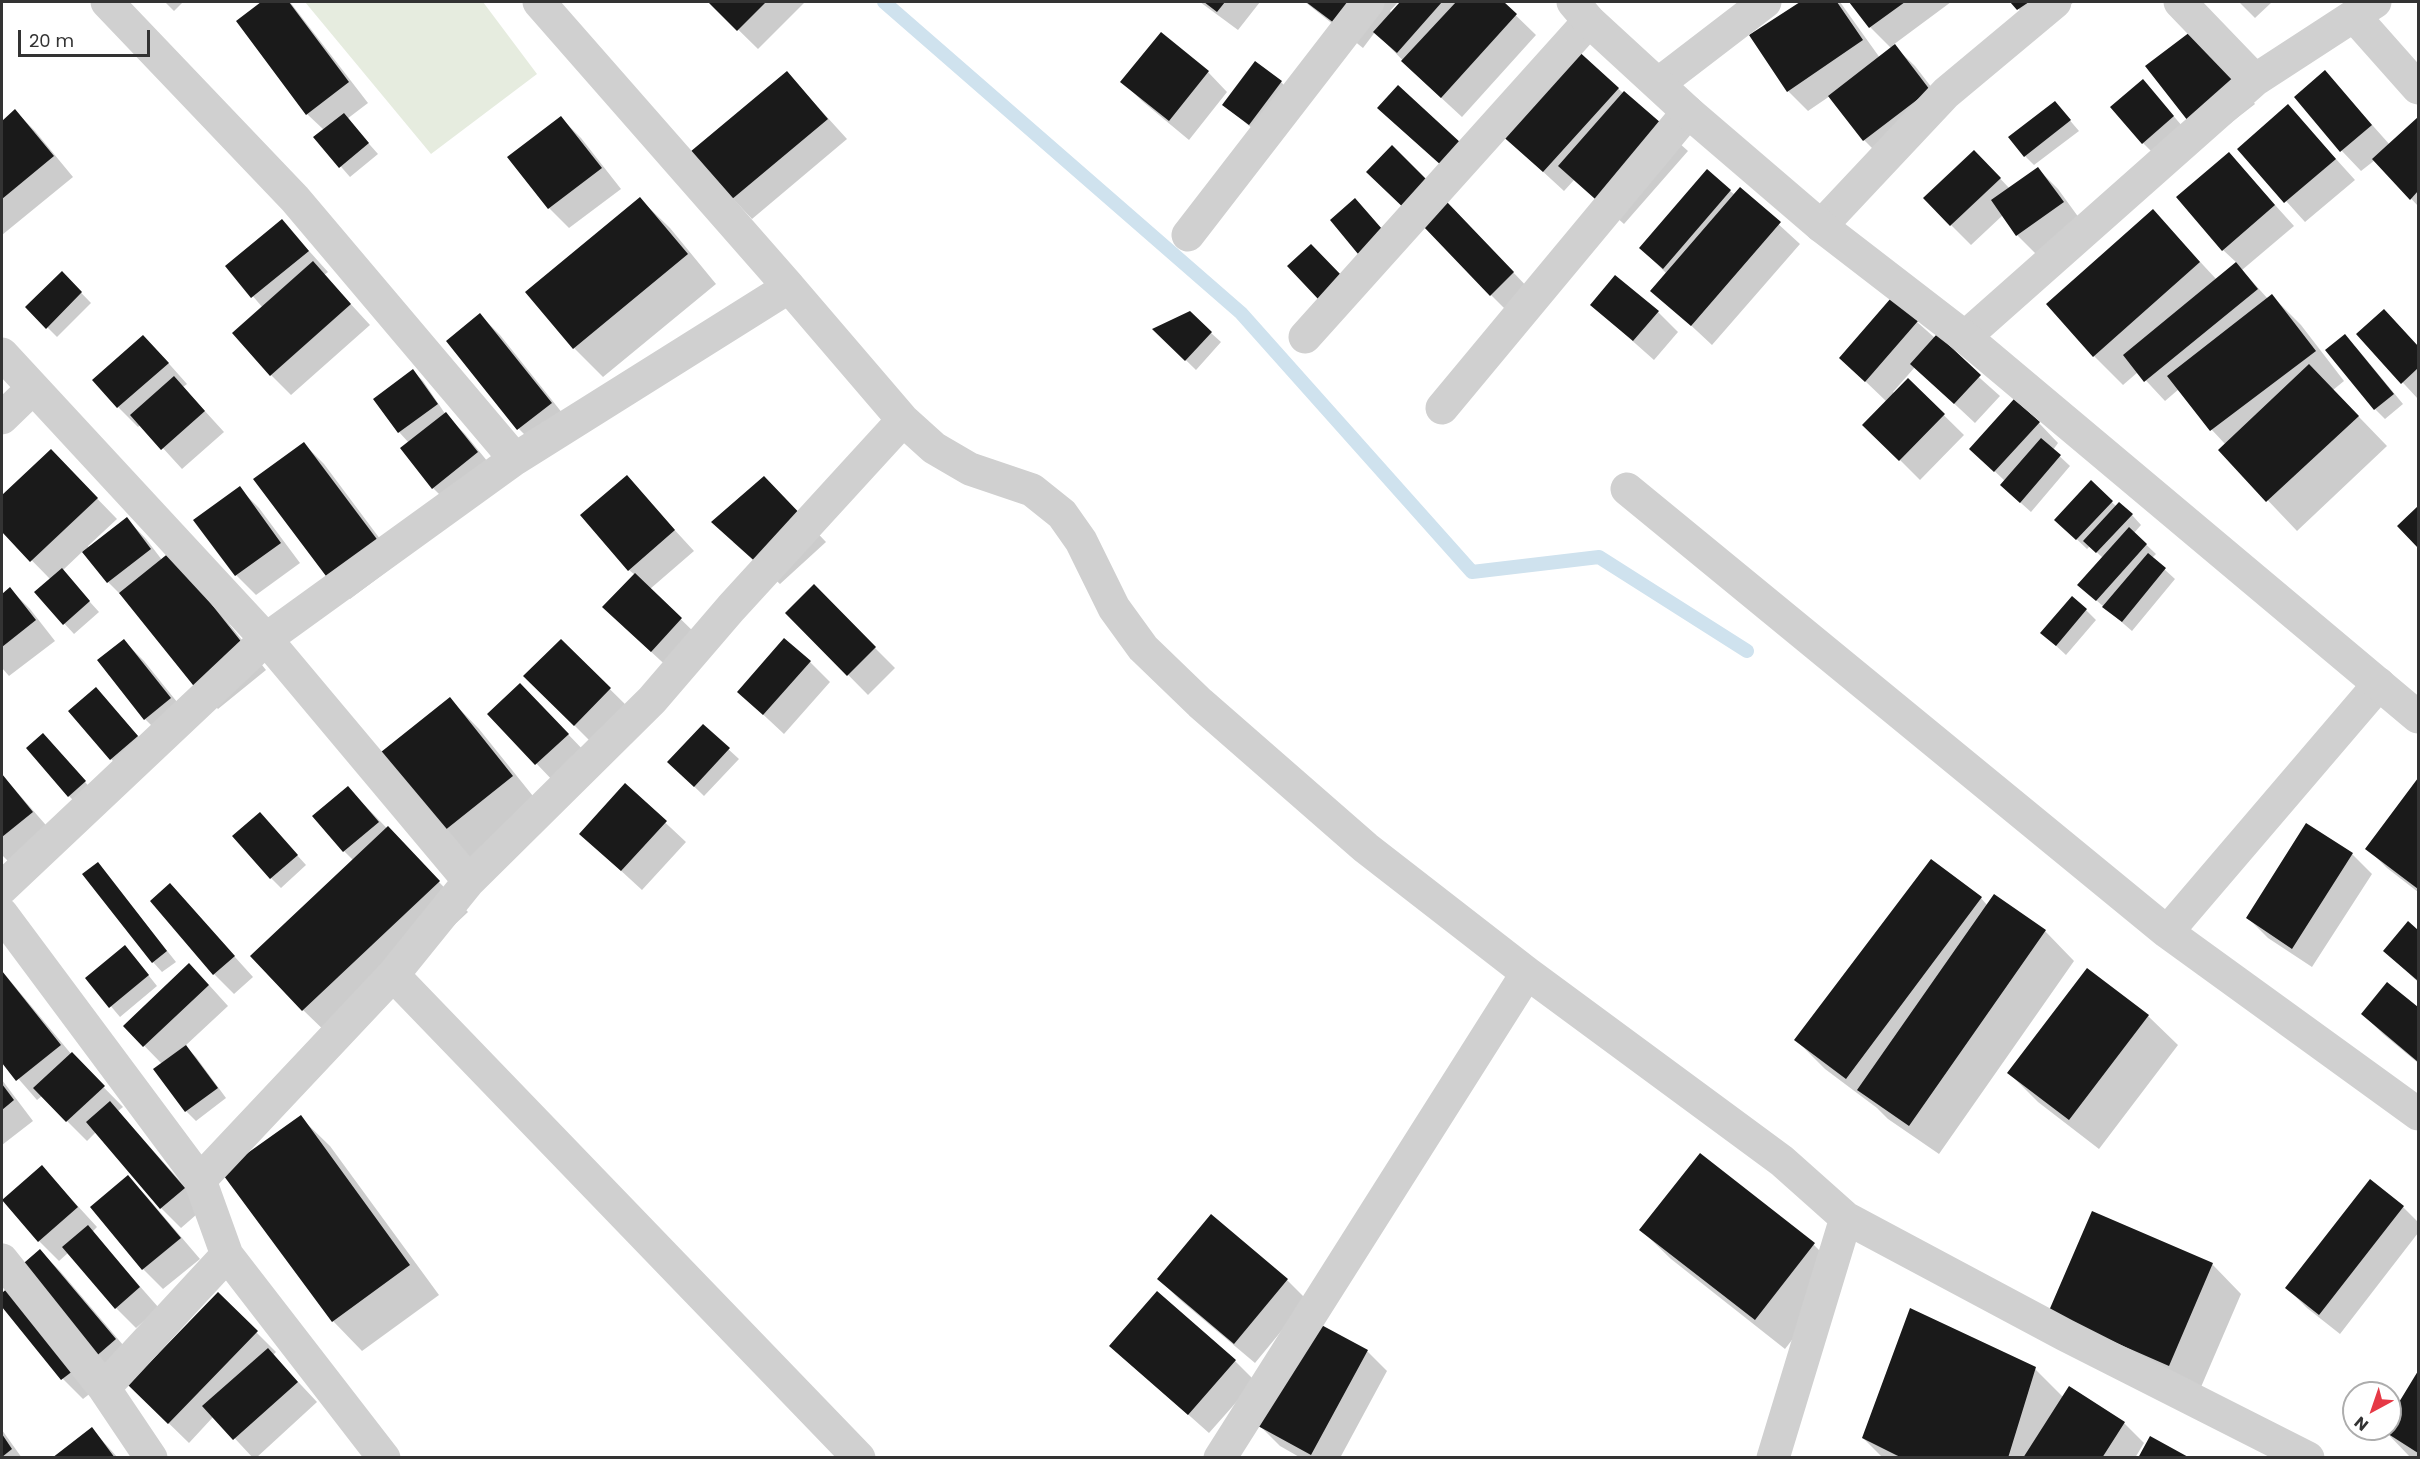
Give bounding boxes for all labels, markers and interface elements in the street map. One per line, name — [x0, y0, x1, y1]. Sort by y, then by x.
scale bar — [21, 18, 153, 56]
text: 20 m — [29, 28, 74, 53]
north arrow — [2342, 1381, 2402, 1441]
text: N — [2349, 1411, 2373, 1436]

